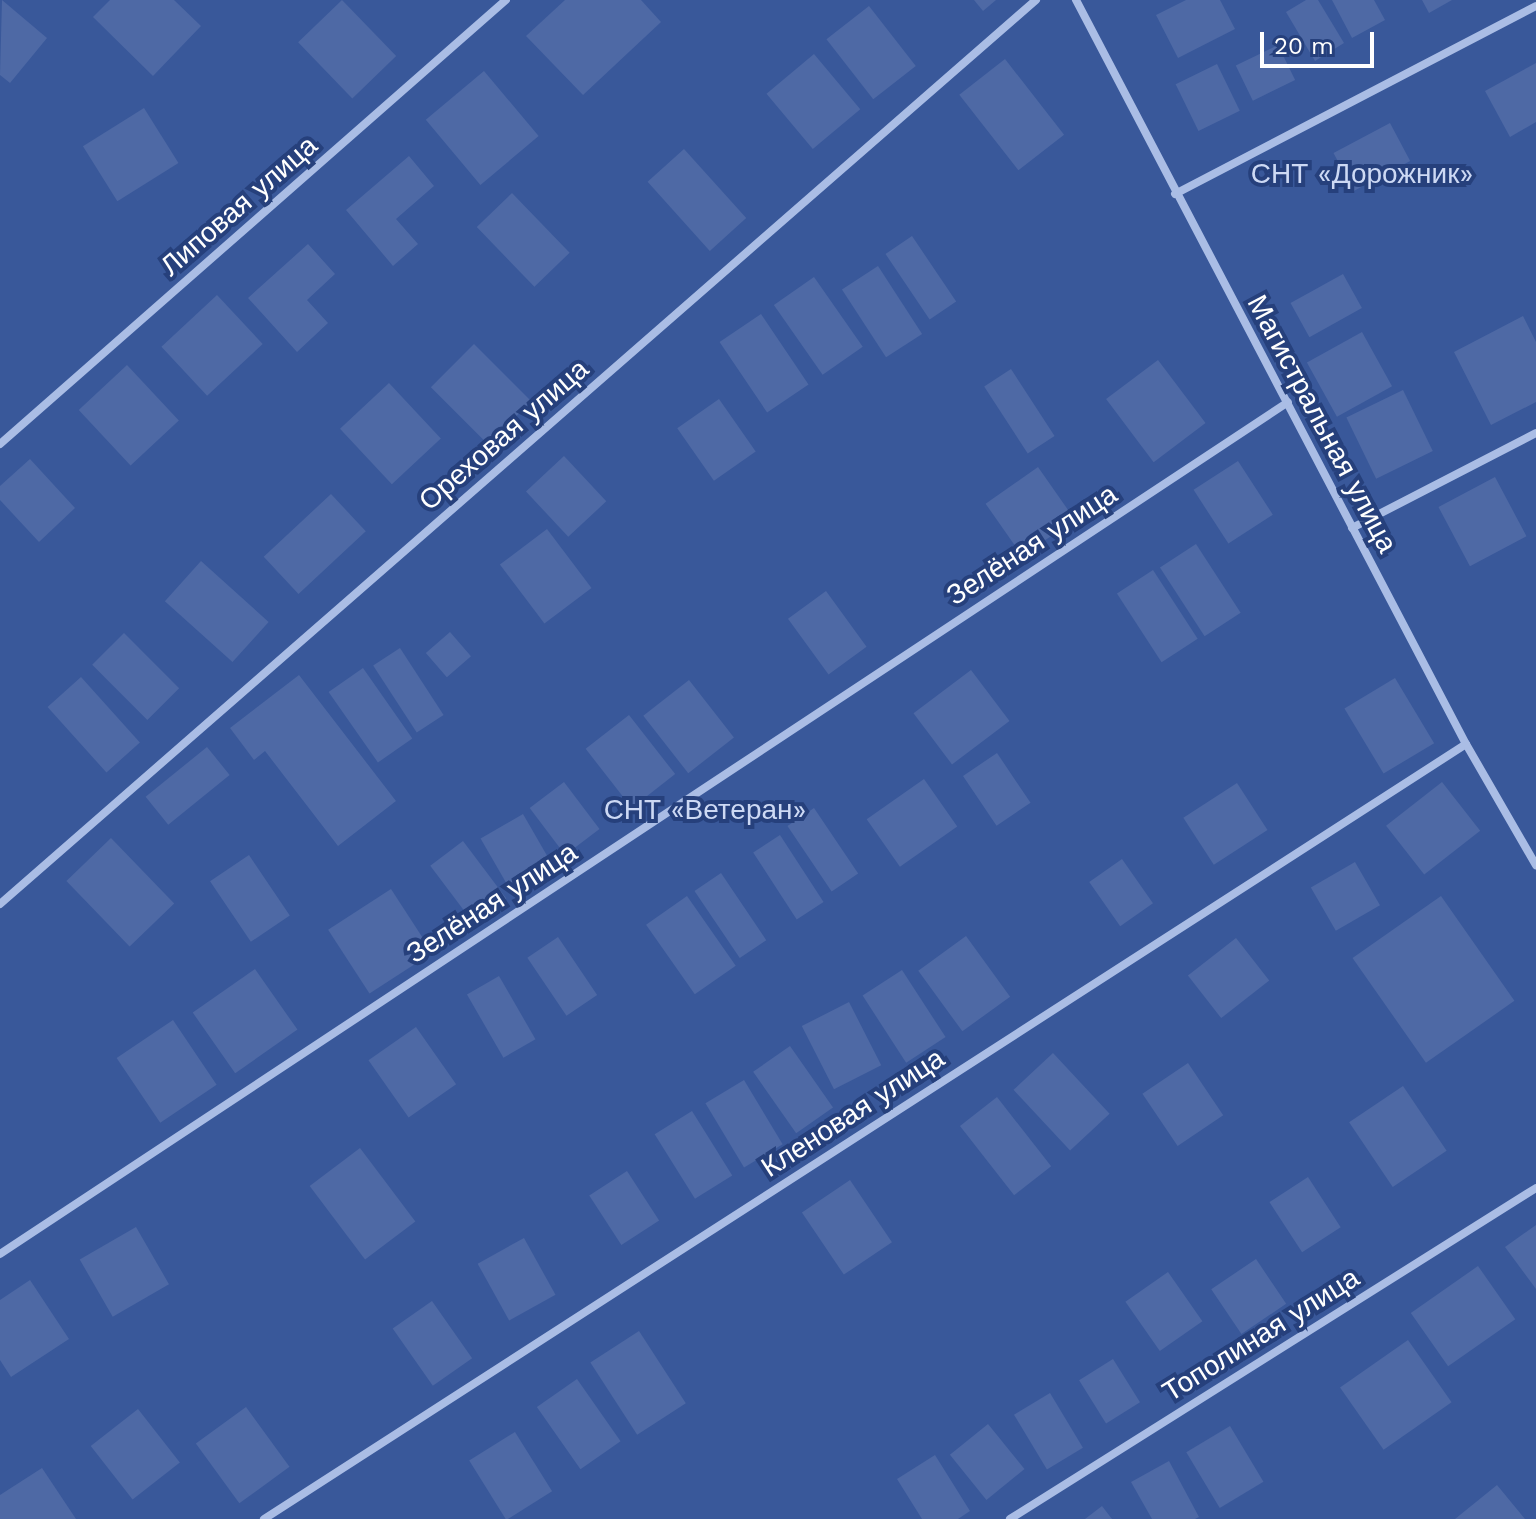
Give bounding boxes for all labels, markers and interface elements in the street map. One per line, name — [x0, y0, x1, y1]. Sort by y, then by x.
scale bar — [1264, 16, 1378, 66]
text: 20 m — [1274, 32, 1334, 60]
street label: Липовая улица — [154, 129, 324, 283]
park label: СНТ «Дорожник» — [1251, 157, 1473, 191]
street label: Магистральная улица — [1240, 290, 1404, 558]
street label: Ореховая улица — [412, 352, 596, 518]
street label: Зелёная улица — [941, 477, 1123, 613]
park label: СНТ «Ветеран» — [604, 793, 806, 827]
street label: Зелёная улица — [401, 835, 583, 971]
street label: Кленовая улица — [755, 1041, 951, 1185]
street label: Тополиная улица — [1157, 1261, 1365, 1409]

